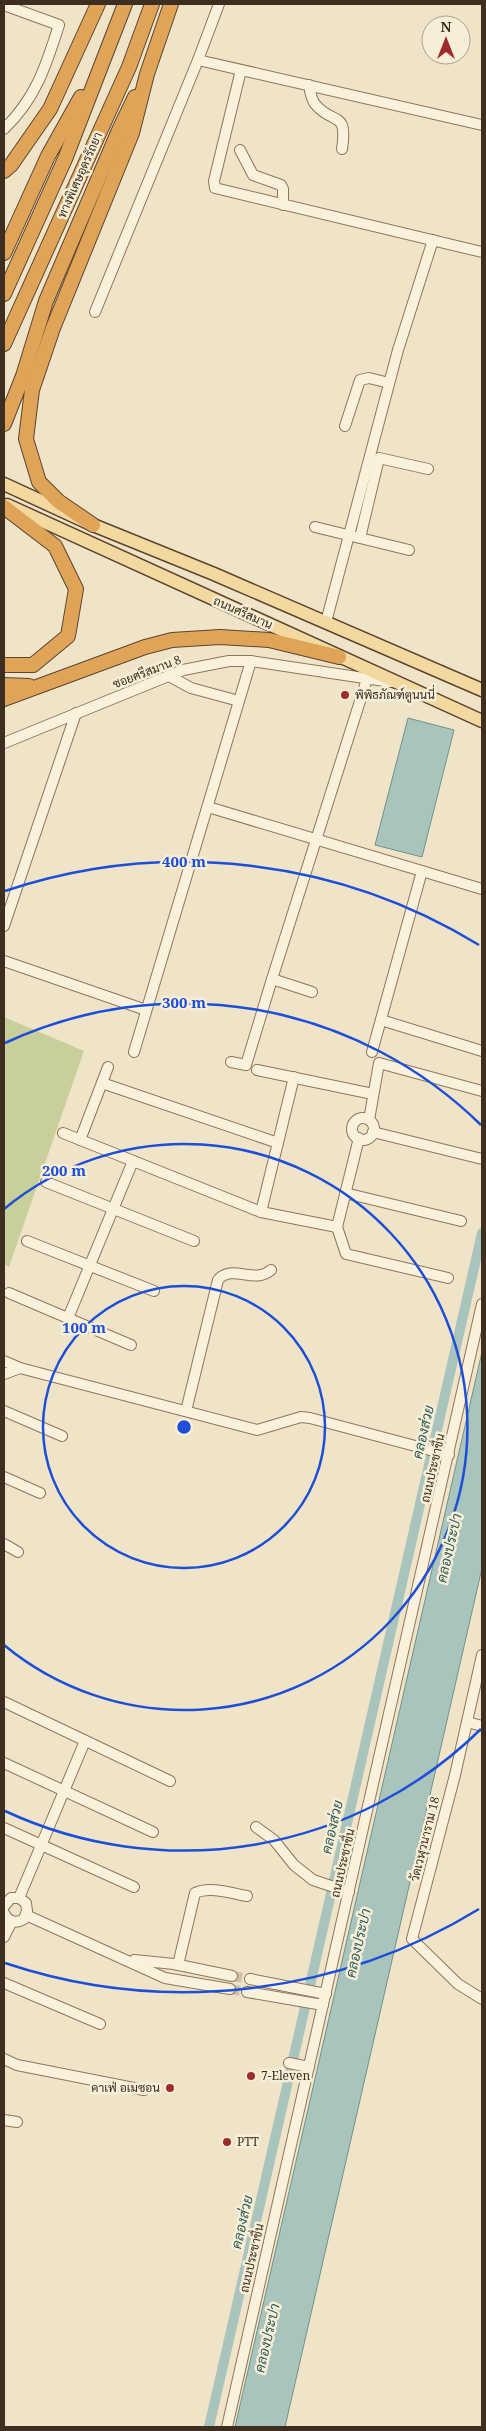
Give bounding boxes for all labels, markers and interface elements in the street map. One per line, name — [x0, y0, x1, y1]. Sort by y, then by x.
north arrow — [421, 15, 471, 65]
text: N — [440, 17, 452, 36]
street label: ทางพิเศษอุดรรัถยา — [53, 129, 107, 221]
street label: ถนนศรีสมาน — [211, 592, 276, 633]
street label: ซอยศรีสมาน 8 — [110, 651, 184, 692]
place label: พิพิธภัณฑ์ตูนนนี่ — [355, 684, 435, 703]
marker: พิพิธภัณฑ์ตูนนนี่ — [339, 689, 351, 701]
text: 400 m — [162, 851, 206, 871]
text: 300 m — [162, 992, 206, 1012]
text: 200 m — [42, 1160, 86, 1180]
text: 100 m — [62, 1317, 106, 1337]
water label: คลองส่วย — [407, 1403, 438, 1461]
centre of rings — [175, 1418, 193, 1436]
street label: ถนนประชาชื่น — [414, 1431, 449, 1504]
water label: คลองประปา — [431, 1511, 466, 1584]
street label: วัดเวฬุวนาราม 18 — [406, 1794, 444, 1883]
water label: คลองส่วย — [316, 1798, 347, 1856]
street label: ถนนประชาชื่น — [324, 1826, 359, 1899]
water label: คลองประปา — [340, 1906, 375, 1979]
place label: 7-Eleven — [261, 2067, 310, 2084]
marker: 7-Eleven — [245, 2070, 257, 2082]
place label: คาเฟ่ อเมซอน — [91, 2079, 160, 2096]
marker: คาเฟ่ อเมซอน — [164, 2082, 176, 2094]
place label: PTT — [237, 2133, 260, 2150]
marker: PTT — [221, 2136, 233, 2148]
water label: คลองส่วย — [226, 2193, 257, 2251]
street label: ถนนประชาชื่น — [233, 2221, 268, 2294]
water label: คลองประปา — [249, 2301, 284, 2374]

